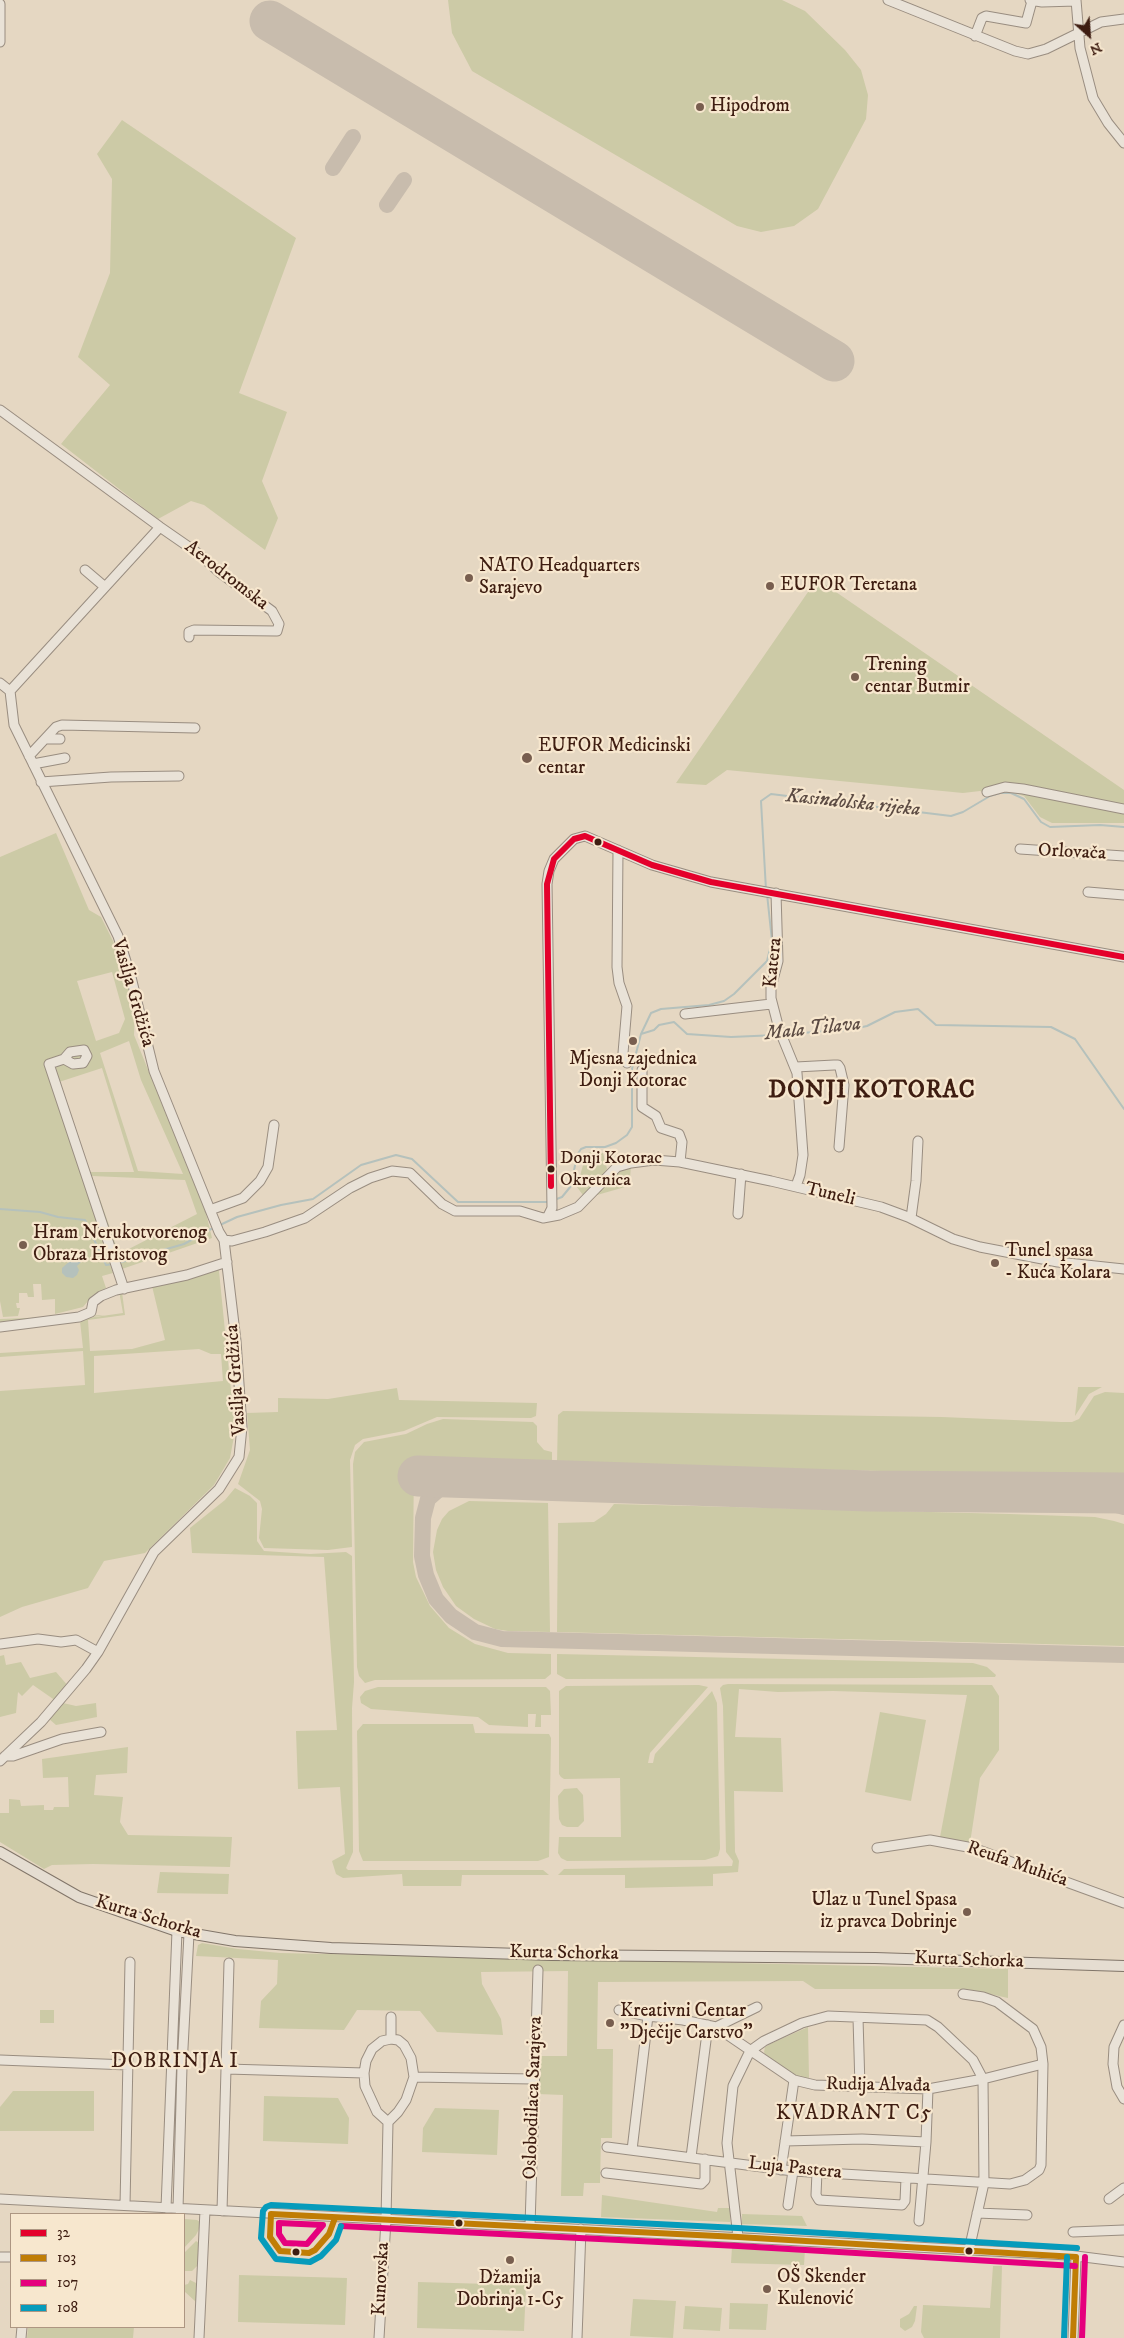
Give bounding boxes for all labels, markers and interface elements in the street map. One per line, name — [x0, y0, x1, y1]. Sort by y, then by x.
north arrow — [1064, 10, 1114, 60]
text: N — [1086, 38, 1105, 59]
place label: Hipodrom — [710, 96, 790, 118]
marker: Hipodrom — [694, 101, 706, 113]
street label: Aerodromska — [180, 536, 272, 616]
place label: NATO Headquarters Sarajevo — [479, 556, 640, 600]
marker: NATO Headquarters Sarajevo — [463, 572, 475, 584]
place label: EUFOR Teretana — [780, 575, 917, 597]
marker: EUFOR Teretana — [764, 580, 776, 592]
place label: Trening centar Butmir — [865, 655, 970, 699]
marker: Trening centar Butmir — [849, 671, 861, 683]
place label: EUFOR Medicinski centar — [538, 736, 691, 780]
marker: EUFOR Medicinski centar — [520, 751, 534, 765]
water label: Kasindolska rijeka — [785, 785, 921, 823]
unlabelled marker — [593, 837, 603, 847]
street label: Orlovača — [1037, 840, 1107, 866]
street label: Vasilja Grdžića — [106, 936, 158, 1050]
street label: Katera — [760, 937, 788, 989]
water label: Mala Tilava — [764, 1013, 862, 1047]
marker: Mjesna zajednica Donji Kotorac — [627, 1035, 639, 1047]
place label: Mjesna zajednica Donji Kotorac — [569, 1049, 697, 1093]
district label: DONJI KOTORAC — [767, 1078, 977, 1106]
place label: Donji Kotorac Okretnica — [560, 1148, 662, 1190]
marker: Donji Kotorac Okretnica — [546, 1164, 556, 1174]
street label: Tuneli — [803, 1178, 857, 1212]
place label: Hram Nerukotvorenog Obraza Hristovog — [33, 1223, 207, 1267]
marker: Hram Nerukotvorenog Obraza Hristovog — [17, 1239, 29, 1251]
place label: Tunel spasa - Kuća Kolara — [1005, 1241, 1111, 1285]
marker: Tunel spasa - Kuća Kolara — [989, 1257, 1001, 1269]
street label: Vasilja Grdžića — [222, 1323, 252, 1437]
street label: Reufa Muhića — [964, 1837, 1070, 1893]
place label: Ulaz u Tunel Spasa iz pravca Dobrinje — [811, 1890, 957, 1934]
street label: Kurta Schorka — [92, 1891, 204, 1945]
marker: Ulaz u Tunel Spasa iz pravca Dobrinje — [961, 1906, 973, 1918]
street label: Kurta Schorka — [509, 1942, 619, 1966]
street label: Kurta Schorka — [914, 1948, 1024, 1974]
place label: Kreativni Centar "Dječije Carstvo" — [620, 2001, 753, 2045]
street label: Oslobodilaca Sarajeva — [520, 2016, 548, 2180]
marker: Kreativni Centar "Dječije Carstvo" — [604, 2017, 616, 2029]
district label: DOBRINJA I — [110, 2050, 240, 2076]
street label: Rudija Alvađa — [826, 2074, 930, 2098]
district label: KVADRANT C5 — [774, 2102, 934, 2128]
street label: Luja Pastera — [747, 2153, 843, 2185]
legend — [10, 2213, 185, 2328]
unlabelled marker — [454, 2218, 464, 2228]
text: 32 — [57, 2223, 70, 2242]
street label: Kunovska — [369, 2242, 395, 2316]
unlabelled marker — [964, 2246, 974, 2256]
unlabelled marker — [291, 2247, 301, 2257]
text: 103 — [57, 2248, 76, 2267]
marker: Džamija Dobrinja 1-C5 — [504, 2254, 516, 2266]
place label: OŠ Skender Kulenović — [777, 2267, 866, 2311]
place label: Džamija Dobrinja 1-C5 — [456, 2268, 564, 2312]
text: 107 — [57, 2273, 78, 2292]
marker: OŠ Skender Kulenović — [761, 2283, 773, 2295]
text: 108 — [57, 2298, 78, 2317]

